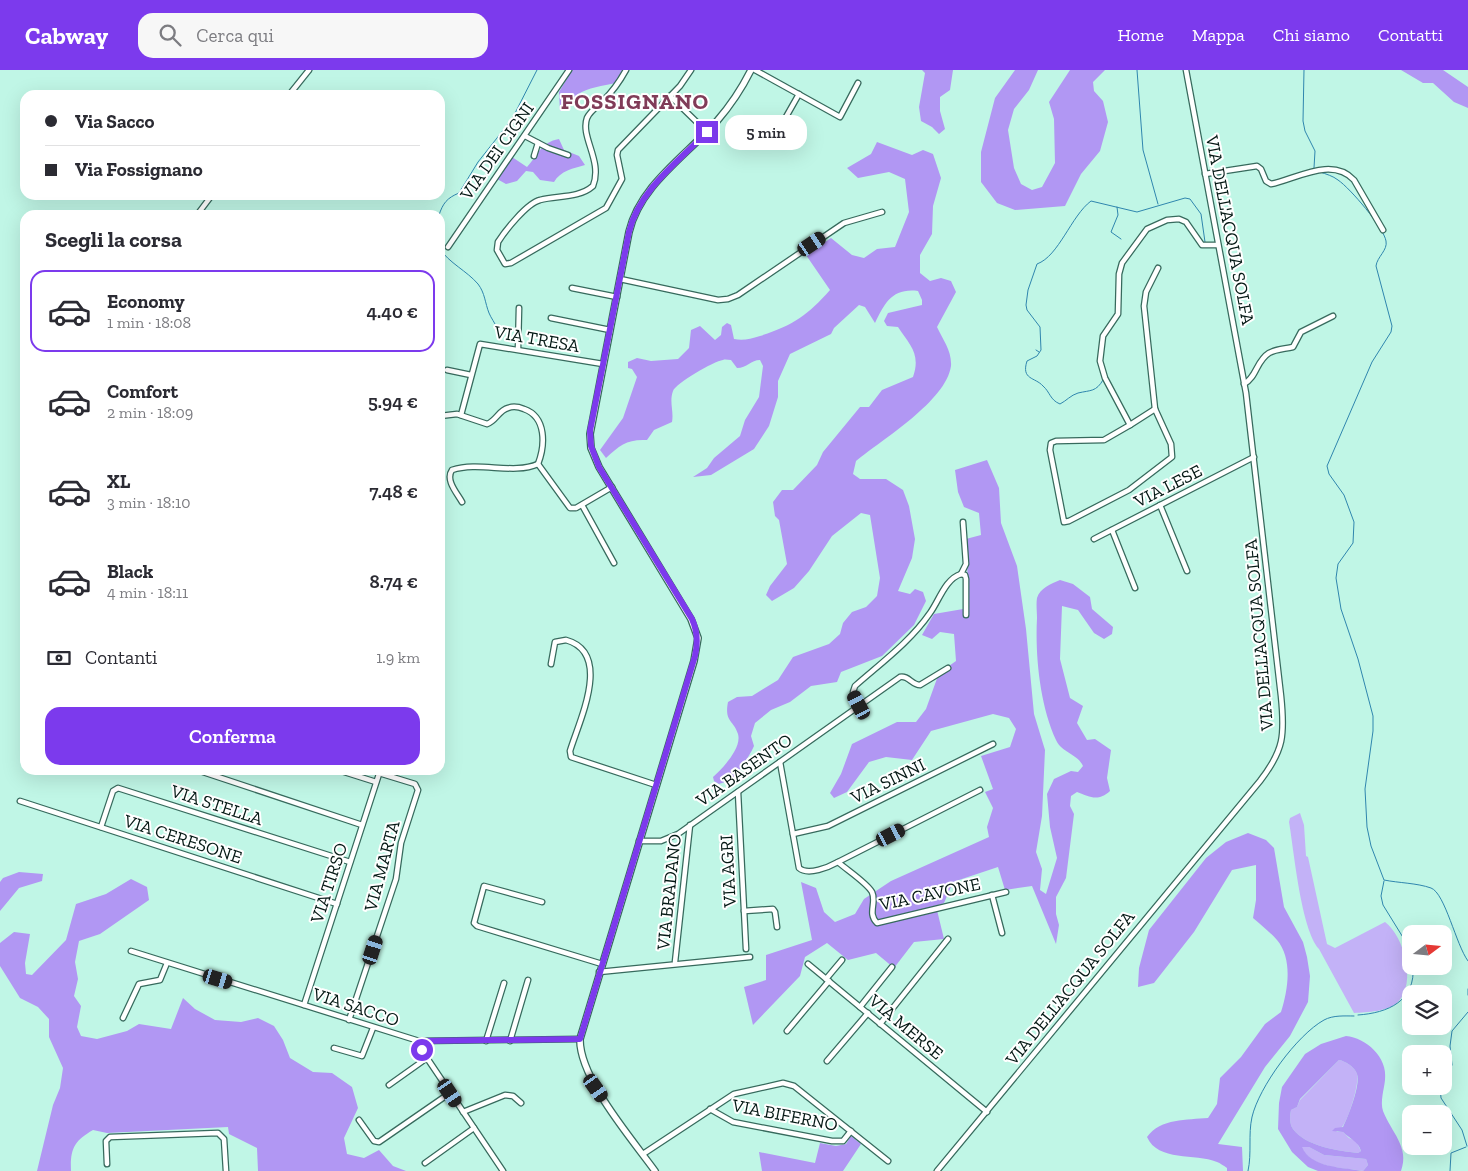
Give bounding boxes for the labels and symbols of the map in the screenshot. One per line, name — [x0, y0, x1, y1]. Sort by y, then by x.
district label: FOSSIGNANO — [561, 88, 709, 115]
street label: VIA DEI CIGNI — [455, 98, 539, 205]
callout: 5 min — [724, 114, 807, 150]
route end — [696, 121, 718, 143]
street label: VIA DELL'ACQUA SOLFA — [1201, 132, 1259, 327]
car — [795, 229, 828, 259]
street label: VIA TRESA — [492, 321, 582, 357]
street label: VIA LESE — [1130, 460, 1206, 513]
street label: VIA DELL'ACQUA SOLFA — [1240, 538, 1278, 733]
car — [845, 688, 872, 722]
street label: VIA BASENTO — [691, 729, 796, 812]
street label: VIA SINNI — [846, 753, 929, 809]
street label: VIA STELLA — [167, 780, 266, 830]
street label: VIA CERESONE — [120, 809, 245, 868]
street label: VIA MARTA — [359, 818, 405, 915]
car — [874, 822, 907, 848]
street label: VIA BRADANO — [652, 833, 686, 952]
street label: VIA AGRI — [715, 834, 741, 909]
street label: VIA TIRSO — [305, 840, 352, 927]
street label: VIA CAVONE — [877, 873, 982, 916]
street label: VIA DELL'ACQUA SOLFA — [1000, 906, 1139, 1071]
north arrow — [1402, 925, 1452, 975]
car — [361, 933, 384, 967]
car — [201, 967, 234, 991]
street label: VIA SACCO — [309, 982, 402, 1031]
street label: VIA MERSE — [864, 989, 948, 1064]
route start — [411, 1039, 433, 1061]
car — [581, 1071, 610, 1105]
car — [435, 1076, 464, 1110]
street label: VIA BIFERNO — [729, 1094, 840, 1136]

